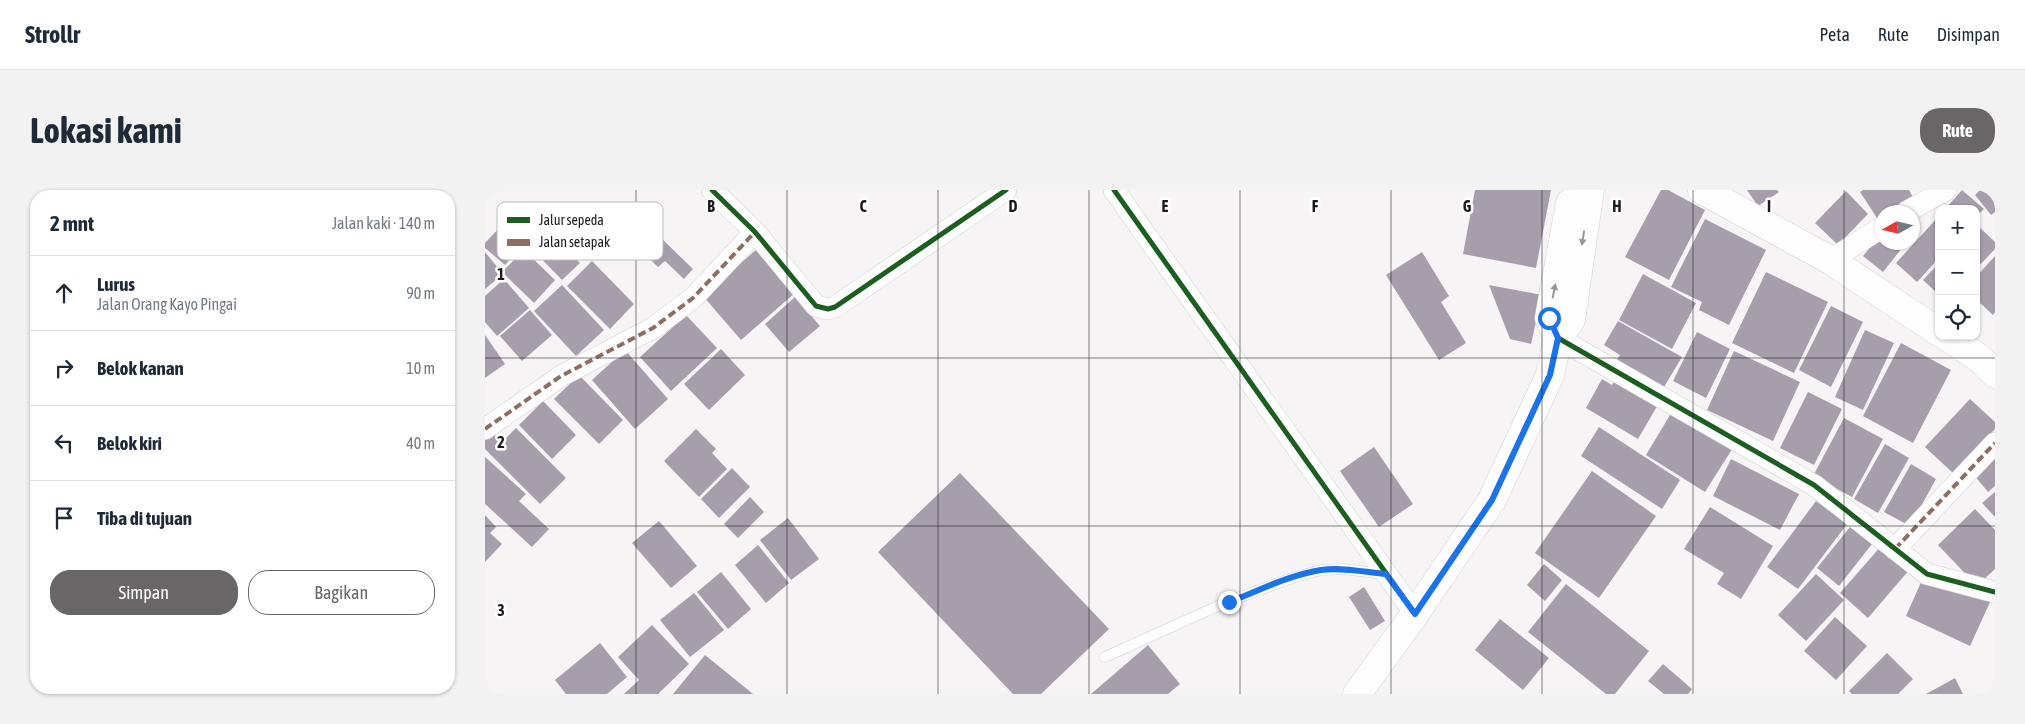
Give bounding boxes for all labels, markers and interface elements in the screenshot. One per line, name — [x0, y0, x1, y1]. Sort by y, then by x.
text: Strollr — [25, 21, 80, 48]
text: Peta — [1819, 24, 1850, 45]
text: Rute — [1878, 24, 1909, 45]
text: Disimpan — [1937, 24, 2000, 45]
button: Rute — [1920, 108, 1995, 153]
text: Lokasi kami — [30, 110, 182, 150]
text: B — [707, 197, 715, 215]
text: C — [859, 197, 867, 215]
text: D — [1009, 197, 1018, 215]
text: E — [1162, 197, 1169, 215]
text: F — [1312, 197, 1319, 215]
text: G — [1463, 197, 1472, 215]
text: H — [1612, 197, 1622, 215]
text: I — [1767, 197, 1771, 215]
legend — [497, 202, 663, 260]
north arrow — [1875, 205, 1920, 250]
map controls — [1935, 205, 1980, 340]
button: + — [1935, 205, 1980, 250]
text: 2 mnt — [50, 211, 94, 235]
text: Jalur sepeda — [539, 212, 604, 228]
text: Jalan kaki · 140 m — [332, 214, 435, 232]
one-way arrow — [1579, 231, 1587, 247]
text: Jalan setapak — [539, 234, 610, 250]
button: − — [1935, 250, 1980, 295]
text: 1 — [497, 265, 505, 283]
text: Lurus — [97, 273, 135, 295]
icon: ahead — [50, 279, 78, 307]
one-way arrow — [1550, 283, 1558, 299]
text: 90 m — [406, 284, 435, 302]
text: Jalan Orang Kayo Pingai — [97, 295, 237, 313]
button: locate — [1935, 295, 1980, 340]
route start — [1538, 307, 1561, 330]
icon: right — [50, 354, 78, 382]
text: Belok kanan — [97, 357, 184, 379]
text: 10 m — [406, 359, 435, 377]
icon: left — [50, 429, 78, 457]
text: Belok kiri — [97, 432, 162, 454]
text: 2 — [497, 433, 505, 451]
text: 40 m — [406, 434, 435, 452]
icon: arrive — [50, 504, 78, 532]
text: Tiba di tujuan — [97, 507, 192, 529]
button: Simpan — [50, 570, 238, 615]
button: Bagikan — [248, 570, 435, 615]
route end — [1218, 591, 1241, 614]
text: 3 — [497, 601, 505, 619]

